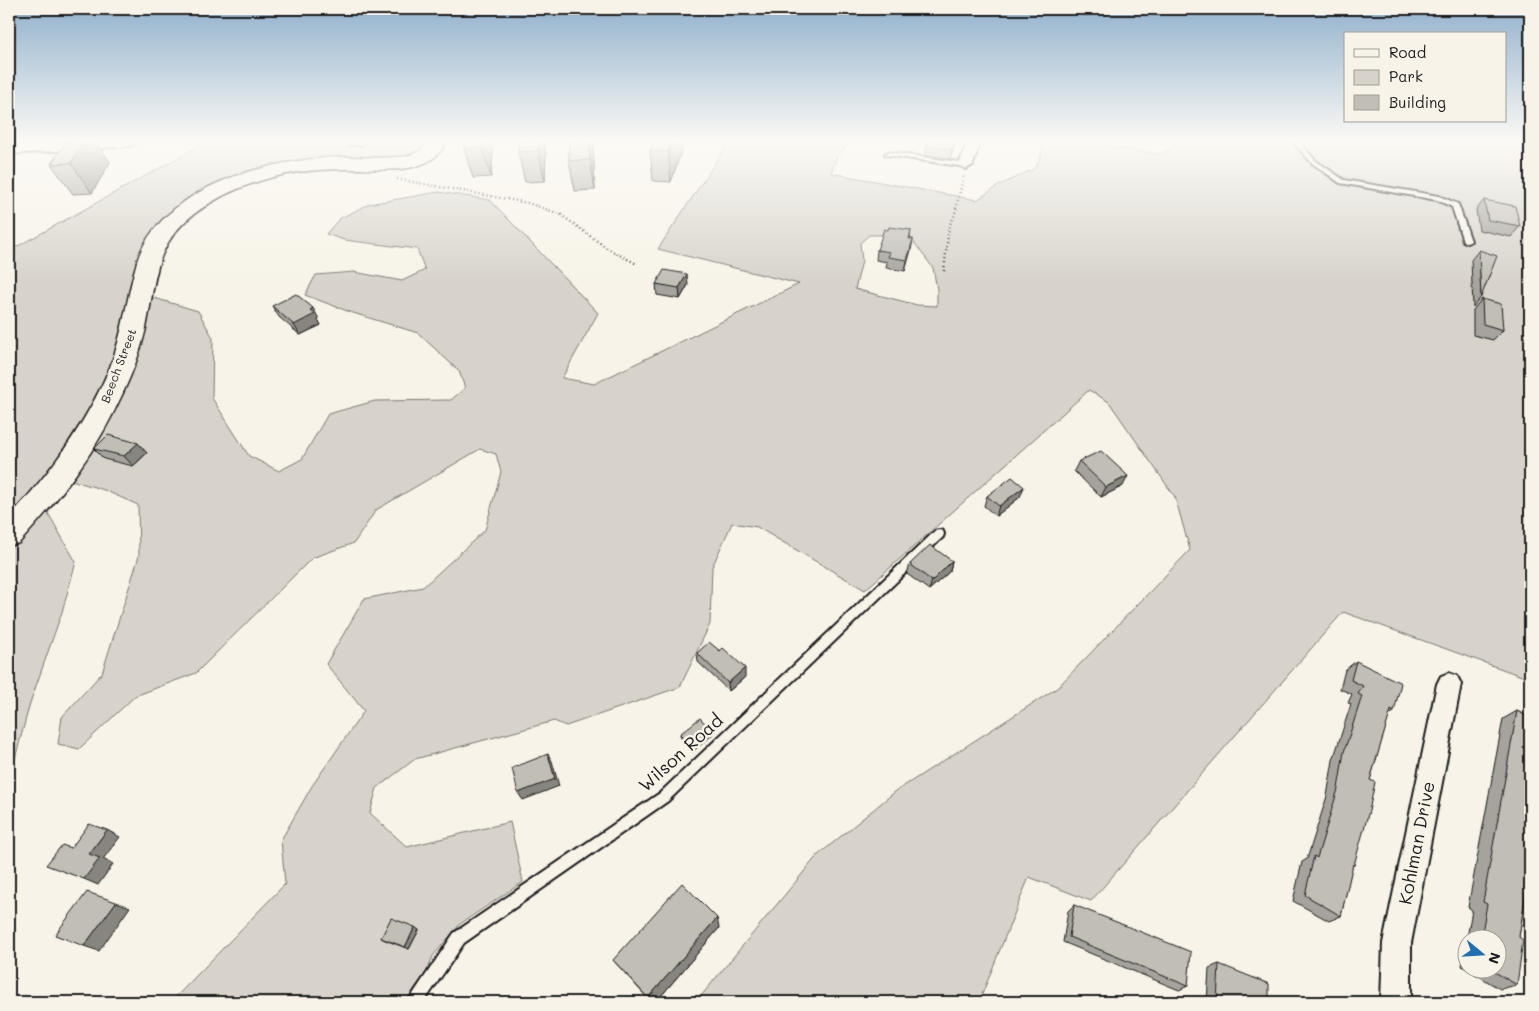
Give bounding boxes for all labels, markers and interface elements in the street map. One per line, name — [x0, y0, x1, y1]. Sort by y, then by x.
legend — [1344, 32, 1506, 122]
text: Road — [1389, 42, 1426, 62]
text: Park — [1389, 66, 1423, 86]
text: Building — [1389, 92, 1446, 112]
street label: Beech Street — [97, 326, 140, 405]
street label: Wilson Road — [633, 708, 728, 797]
street label: Kohlman Drive — [1392, 779, 1440, 907]
north arrow — [1456, 928, 1506, 978]
text: N — [1484, 950, 1506, 966]

